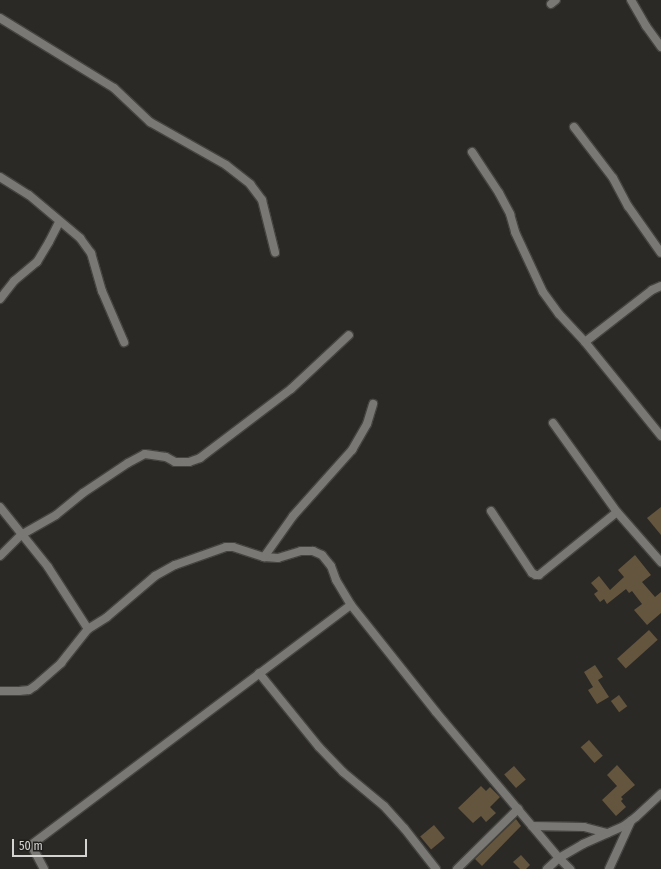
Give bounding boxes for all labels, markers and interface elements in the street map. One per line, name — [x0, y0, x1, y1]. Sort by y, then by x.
scale bar — [14, 831, 89, 857]
text: 50 m — [19, 839, 43, 853]

